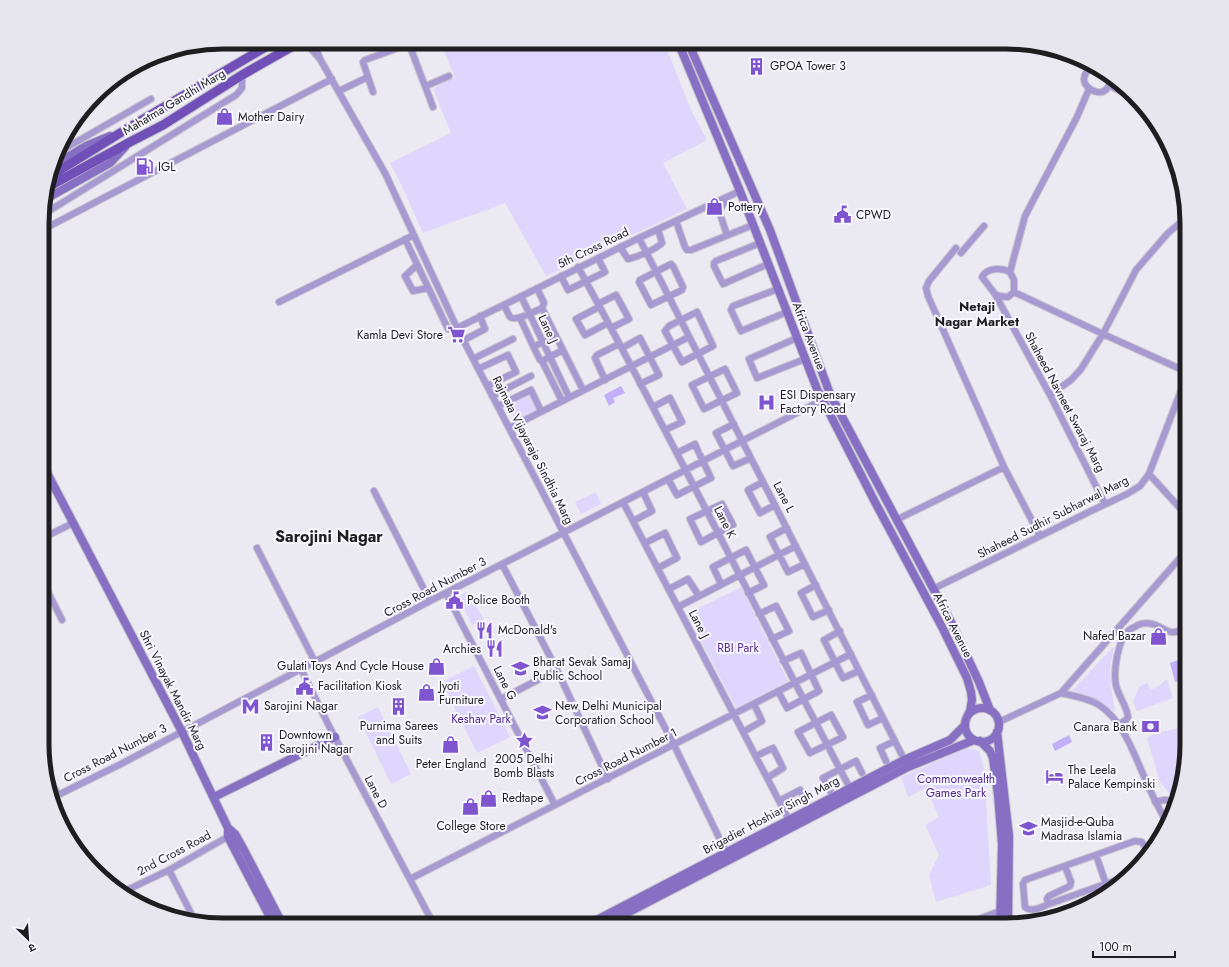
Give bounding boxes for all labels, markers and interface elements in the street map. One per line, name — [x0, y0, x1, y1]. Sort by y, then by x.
building icon: GPOA Tower 3 — [747, 56, 767, 76]
place label: GPOA Tower 3 — [770, 57, 846, 75]
street label: Mahatma Gandhi Marg — [119, 64, 229, 140]
shop icon: Mother Dairy — [215, 107, 235, 127]
place label: Mother Dairy — [238, 108, 305, 126]
fuel station icon: IGL — [135, 157, 155, 177]
place label: IGL — [158, 158, 176, 176]
shop icon: Pottery — [705, 197, 725, 217]
place label: Pottery — [728, 198, 763, 216]
public building icon: CPWD — [833, 205, 853, 225]
place label: CPWD — [856, 206, 891, 224]
street label: 5th Cross Road — [554, 223, 632, 273]
district label: Netaji Nagar Market — [935, 297, 1020, 331]
street label: Africa Avenue — [788, 300, 830, 372]
street label: Lane J — [533, 312, 563, 346]
supermarket icon: Kamla Devi Store — [446, 325, 466, 345]
place label: Kamla Devi Store — [357, 326, 443, 344]
street label: Shaheed Navneet Swaraj Marg — [1020, 329, 1110, 475]
street label: Rajmata Vijayaraje Sindhia Marg — [488, 373, 578, 527]
place label: ESI Dispensary Factory Road — [780, 386, 856, 418]
hospital icon: ESI Dispensary Factory Road — [757, 392, 777, 412]
street label: Shaheed Sudhir Subharwal Marg — [974, 471, 1132, 563]
street label: Lane L — [769, 478, 800, 516]
street label: Lane K — [709, 503, 741, 541]
district label: Sarojini Nagar — [275, 525, 383, 548]
street label: Cross Road Number 3 — [381, 552, 490, 622]
street label: Africa Avenue — [929, 589, 977, 661]
public building icon: Police Booth — [444, 590, 464, 610]
place label: Police Booth — [467, 591, 530, 609]
street label: Lane J — [684, 606, 714, 642]
restaurant icon: McDonald's — [475, 620, 495, 640]
place label: McDonald's — [498, 621, 557, 639]
shop icon: Nafed Bazar — [1149, 626, 1169, 646]
street label: Shri Vinayak Mandir Marg — [135, 627, 211, 753]
place label: Nafed Bazar — [1083, 627, 1147, 645]
restaurant icon: Archies — [484, 639, 504, 659]
park label: RBI Park — [717, 639, 759, 657]
place label: Archies — [443, 640, 481, 658]
place label: Bharat Sevak Samaj Public School — [533, 653, 631, 685]
shop icon: Gulati Toys And Cycle House — [427, 656, 447, 676]
place label: Gulati Toys And Cycle House — [277, 657, 424, 675]
school or university icon: Bharat Sevak Samaj Public School — [510, 659, 530, 679]
street label: Lane G — [489, 663, 521, 703]
public building icon: Facilitation Kiosk — [295, 676, 315, 696]
place label: Facilitation Kiosk — [318, 677, 403, 695]
place label: Jyoti Furniture — [437, 677, 484, 709]
shop icon: Jyoti Furniture — [416, 683, 436, 703]
metro station icon: Sarojini Nagar — [241, 696, 261, 716]
place label: Sarojini Nagar — [264, 697, 339, 715]
building icon: Purnima Sarees and Suits — [389, 697, 409, 717]
place label: New Delhi Municipal Corporation School — [555, 697, 662, 729]
school or university icon: New Delhi Municipal Corporation School — [532, 703, 552, 723]
park label: Keshav Park — [451, 710, 512, 728]
place label: Purnima Sarees and Suits — [360, 717, 438, 749]
bank icon: Canara Bank — [1140, 717, 1160, 737]
place label: Canara Bank — [1073, 718, 1138, 736]
street label: Cross Road Number 3 — [60, 719, 170, 787]
street label: Cross Road Number 1 — [572, 723, 680, 791]
place label: Downtown Sarojini Nagar — [279, 726, 354, 758]
place icon: 2005 Delhi Bomb Blasts — [514, 730, 534, 750]
building icon: Downtown Sarojini Nagar — [256, 732, 276, 752]
shop icon: Peter England — [441, 735, 461, 755]
place label: 2005 Delhi Bomb Blasts — [494, 750, 555, 782]
place label: Peter England — [416, 755, 486, 773]
place label: The Leela Palace Kempinski — [1068, 761, 1156, 793]
hotel icon: The Leela Palace Kempinski — [1045, 767, 1065, 787]
park label: Commonwealth Games Park — [917, 770, 995, 802]
street label: Brigadier Hoshiar Singh Marg — [700, 771, 842, 859]
street label: Lane D — [360, 772, 392, 812]
shop icon: Redtape — [479, 788, 499, 808]
place label: Redtape — [502, 789, 543, 807]
shop icon: College Store — [461, 797, 481, 817]
place label: Masjid-e-Quba Madrasa Islamia — [1041, 813, 1122, 845]
place label: College Store — [436, 817, 506, 835]
school or university icon: Masjid-e-Quba Madrasa Islamia — [1018, 819, 1038, 839]
street label: 2nd Cross Road — [134, 826, 214, 880]
north arrow — [8, 919, 48, 959]
scale bar — [1093, 933, 1175, 959]
text: 100 m — [1099, 938, 1132, 956]
text: उ — [25, 939, 39, 957]

